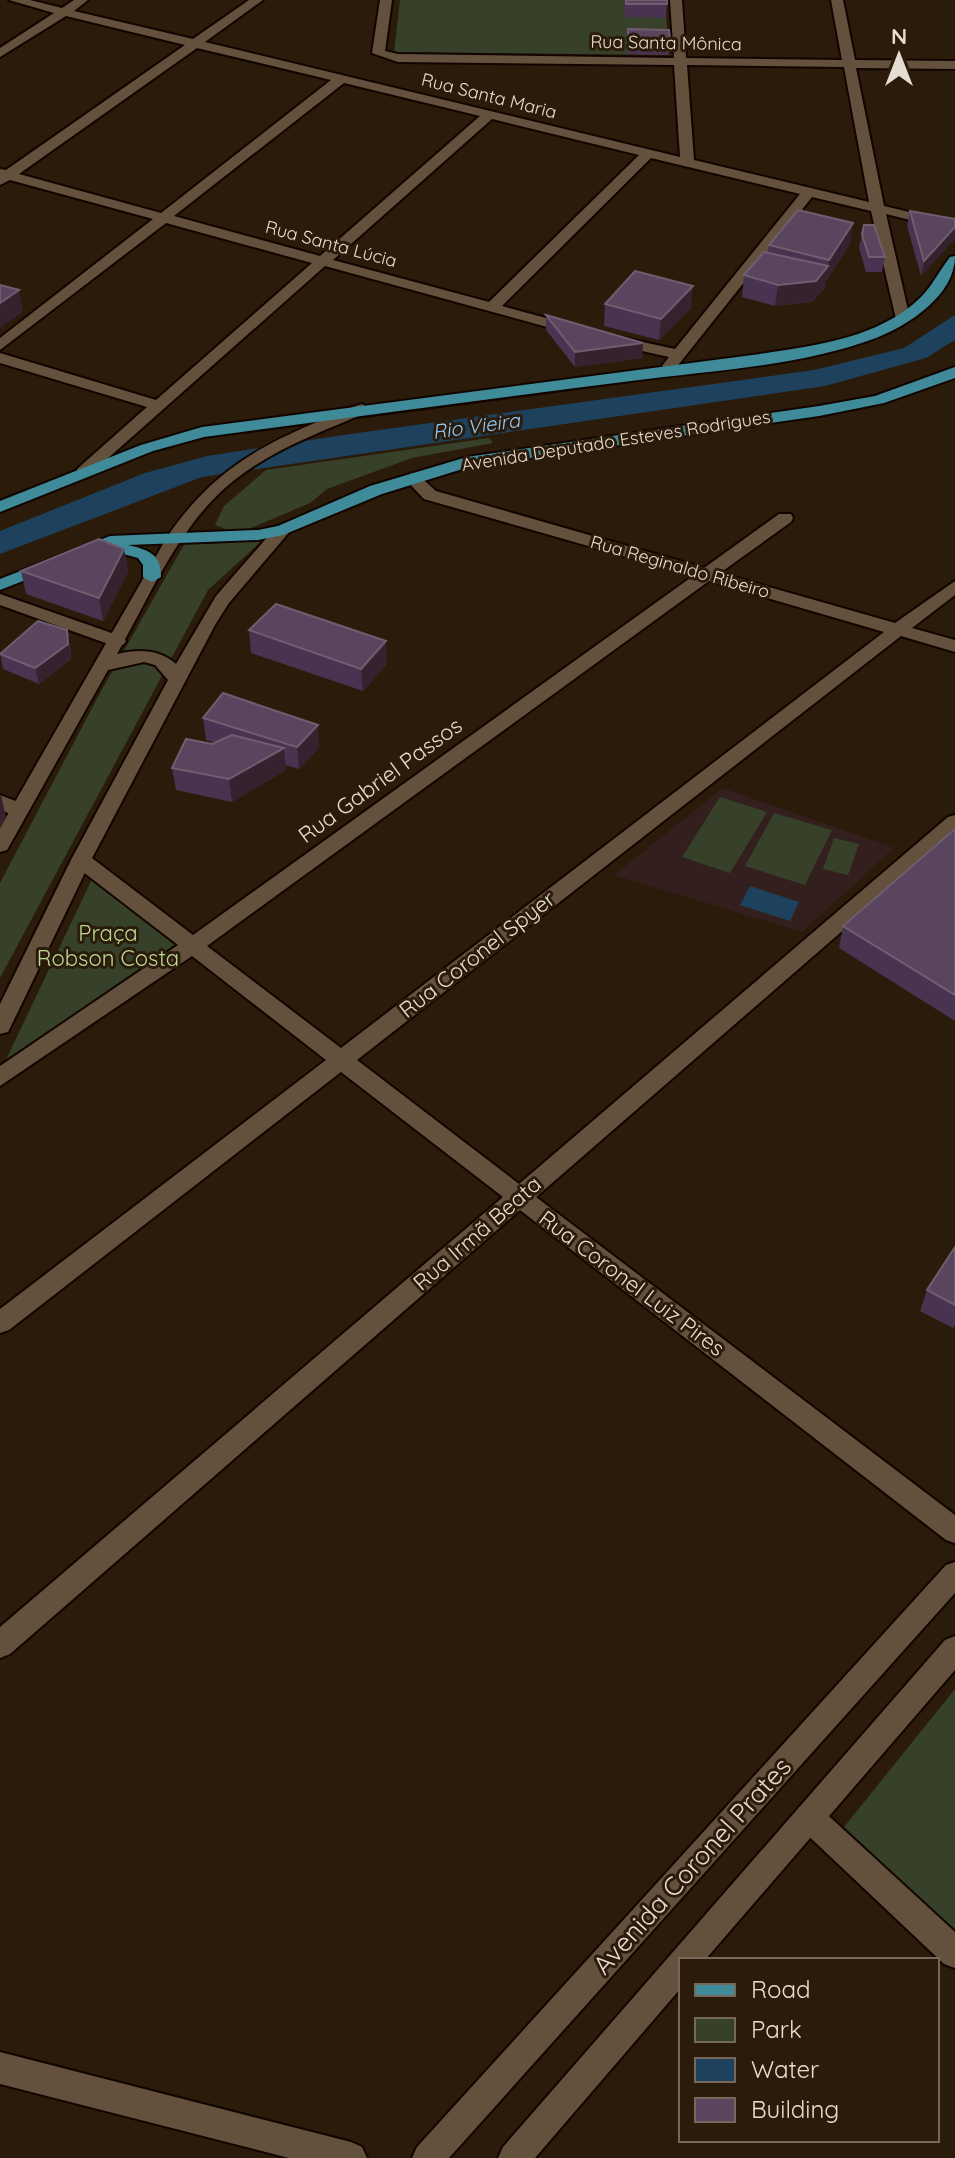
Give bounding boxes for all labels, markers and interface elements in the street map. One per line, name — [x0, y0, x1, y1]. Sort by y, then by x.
north arrow — [859, 16, 939, 96]
text: N — [891, 22, 907, 50]
street label: Rua Santa Mônica — [590, 30, 742, 55]
street label: Rua Santa Maria — [419, 68, 559, 123]
street label: Rua Santa Lúcia — [263, 215, 399, 272]
street label: Avenida Deputado Esteves Rodrigues — [460, 405, 772, 476]
water label: Rio Vieira — [431, 407, 523, 444]
street label: Rua Reginaldo Ribeiro — [588, 530, 772, 603]
street label: Rua Gabriel Passos — [293, 711, 467, 849]
street label: Rua Coronel Spyer — [393, 884, 561, 1024]
park label: Praça Robson Costa — [37, 919, 179, 972]
street label: Rua Irmã Beata — [407, 1170, 547, 1296]
street label: Rua Coronel Luiz Pires — [534, 1204, 730, 1362]
street label: Avenida Coronel Prates — [585, 1750, 798, 1981]
legend — [679, 1958, 939, 2142]
text: Road — [751, 1974, 811, 2004]
text: Park — [751, 2014, 802, 2044]
text: Water — [751, 2054, 819, 2084]
text: Building — [751, 2094, 839, 2124]

